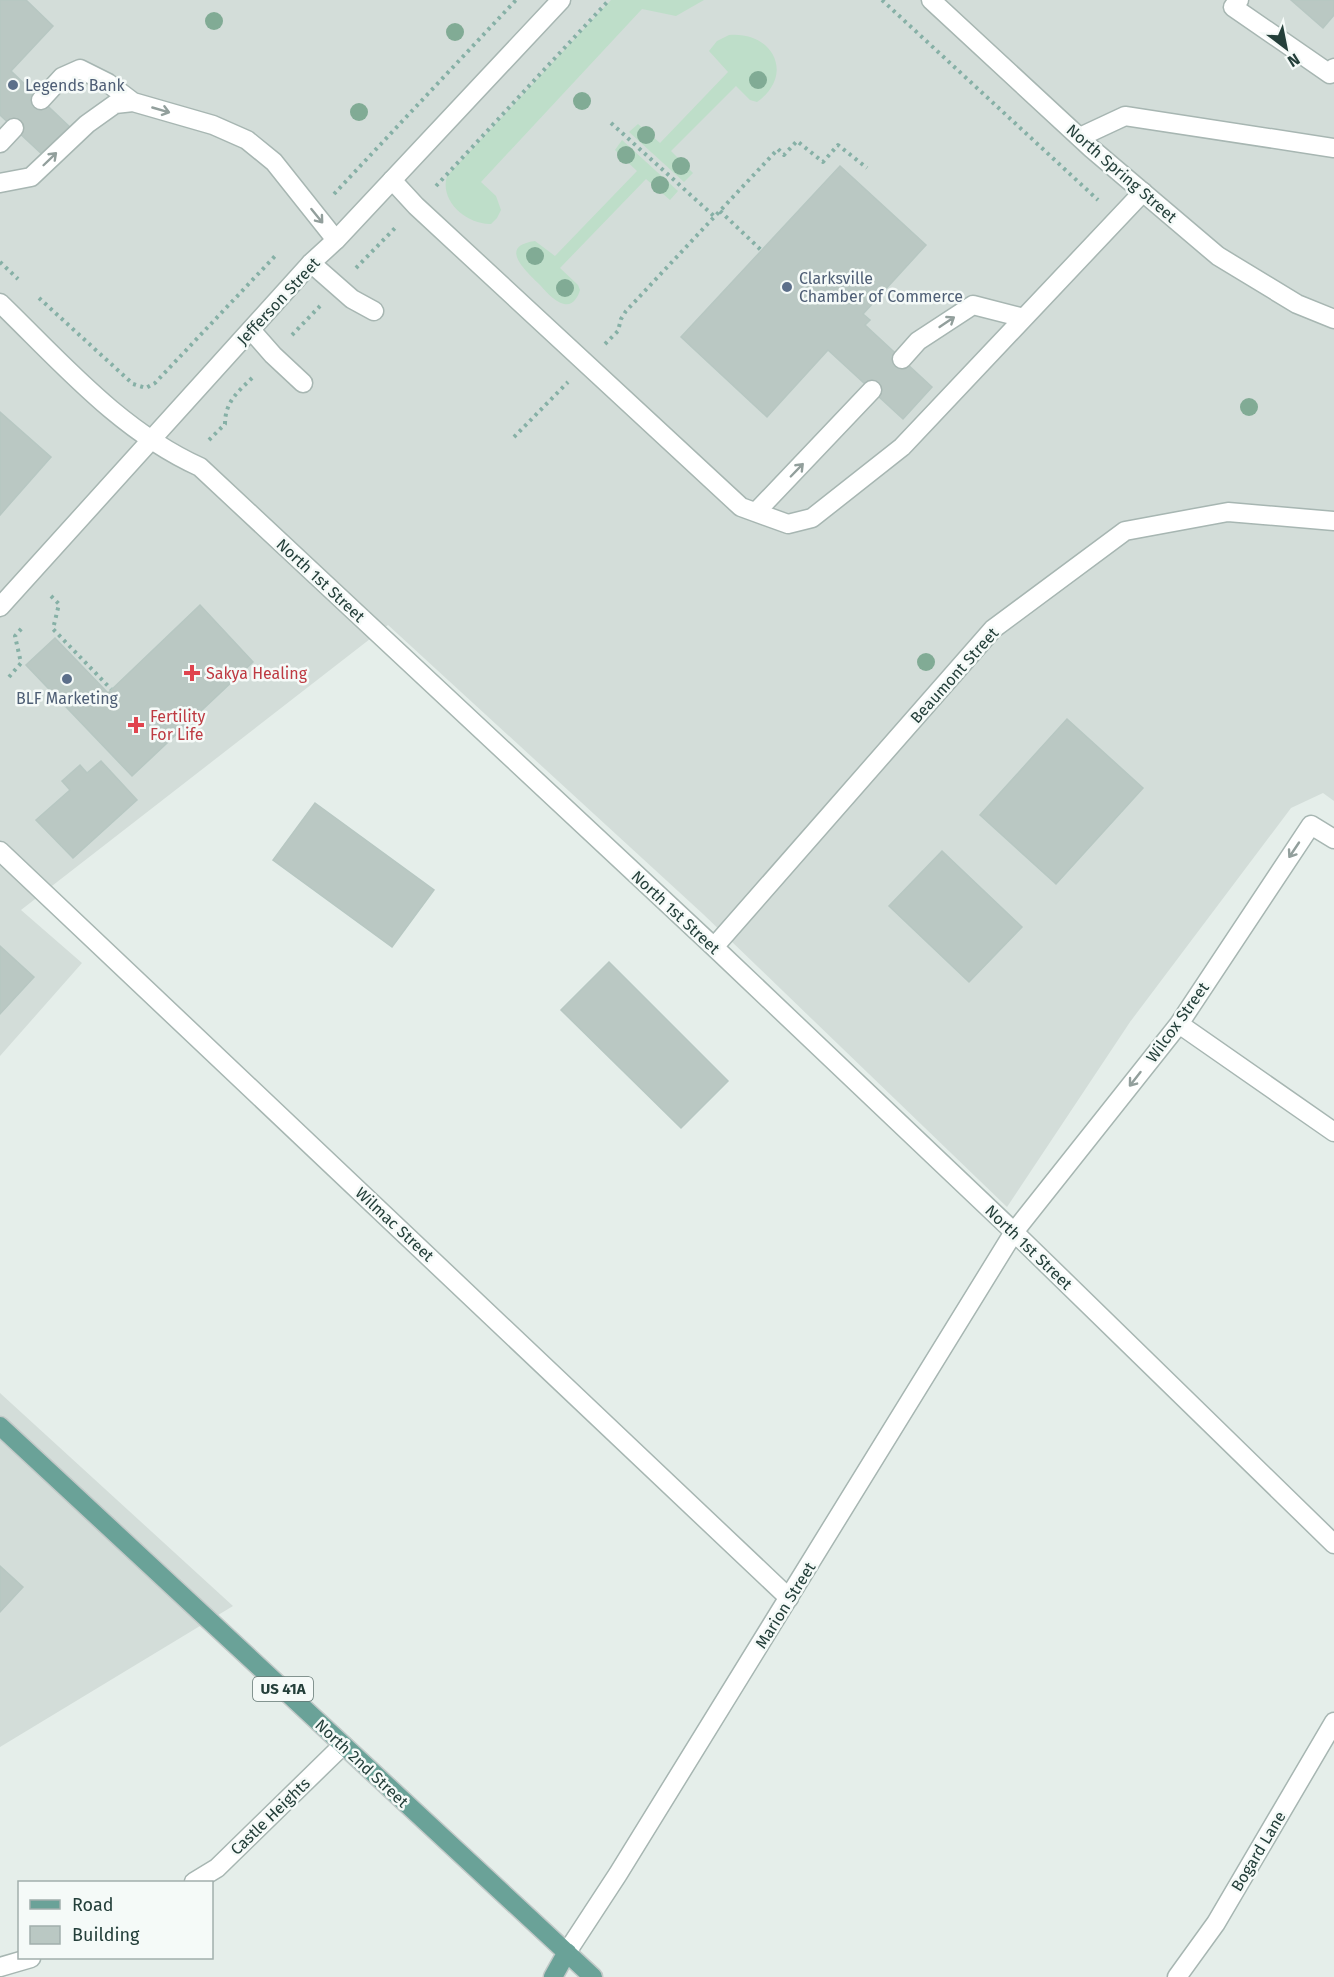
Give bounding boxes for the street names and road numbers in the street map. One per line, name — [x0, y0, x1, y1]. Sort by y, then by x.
street label: North Spring Street — [1063, 120, 1181, 227]
street label: Jefferson Street — [233, 254, 324, 349]
street label: North 1st Street — [273, 535, 369, 626]
street label: Beaumont Street — [906, 623, 1002, 727]
street label: North 1st Street — [628, 867, 724, 958]
street label: Wilcox Street — [1142, 978, 1213, 1066]
street label: Wilmac Street — [352, 1183, 438, 1266]
street label: North 1st Street — [981, 1201, 1076, 1294]
street label: Marion Street — [751, 1558, 820, 1652]
road number: US 41A — [253, 1677, 313, 1701]
street label: North 2nd Street — [311, 1715, 412, 1812]
street label: Castle Heights — [227, 1774, 314, 1859]
street label: Bogard Lane — [1227, 1808, 1290, 1895]

